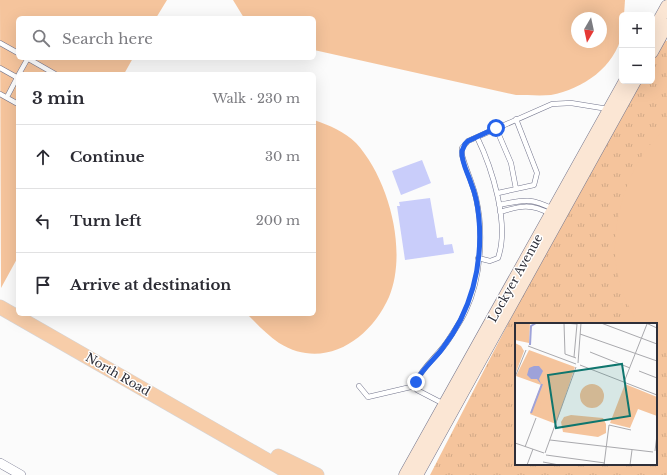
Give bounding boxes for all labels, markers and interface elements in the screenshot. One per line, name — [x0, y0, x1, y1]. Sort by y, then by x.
north arrow — [571, 12, 607, 48]
map controls — [619, 12, 655, 84]
button: + — [619, 12, 655, 48]
search box — [16, 16, 316, 60]
icon: search — [30, 27, 52, 49]
text: Search here — [62, 29, 153, 48]
button: − — [619, 48, 655, 84]
text: 3 min — [32, 88, 85, 109]
text: Walk · 230 m — [212, 90, 300, 107]
route start — [487, 119, 505, 137]
icon: ahead — [32, 146, 54, 168]
text: Continue — [70, 147, 145, 166]
text: 30 m — [265, 148, 300, 165]
icon: left — [32, 210, 54, 232]
text: Turn left — [70, 211, 141, 230]
text: 200 m — [256, 212, 300, 229]
street label: Lockyer Avenue — [484, 231, 546, 325]
icon: arrive — [32, 274, 54, 296]
text: Arrive at destination — [70, 275, 231, 294]
inset map — [515, 323, 657, 465]
street label: North Road — [83, 349, 153, 399]
route end — [407, 373, 425, 391]

